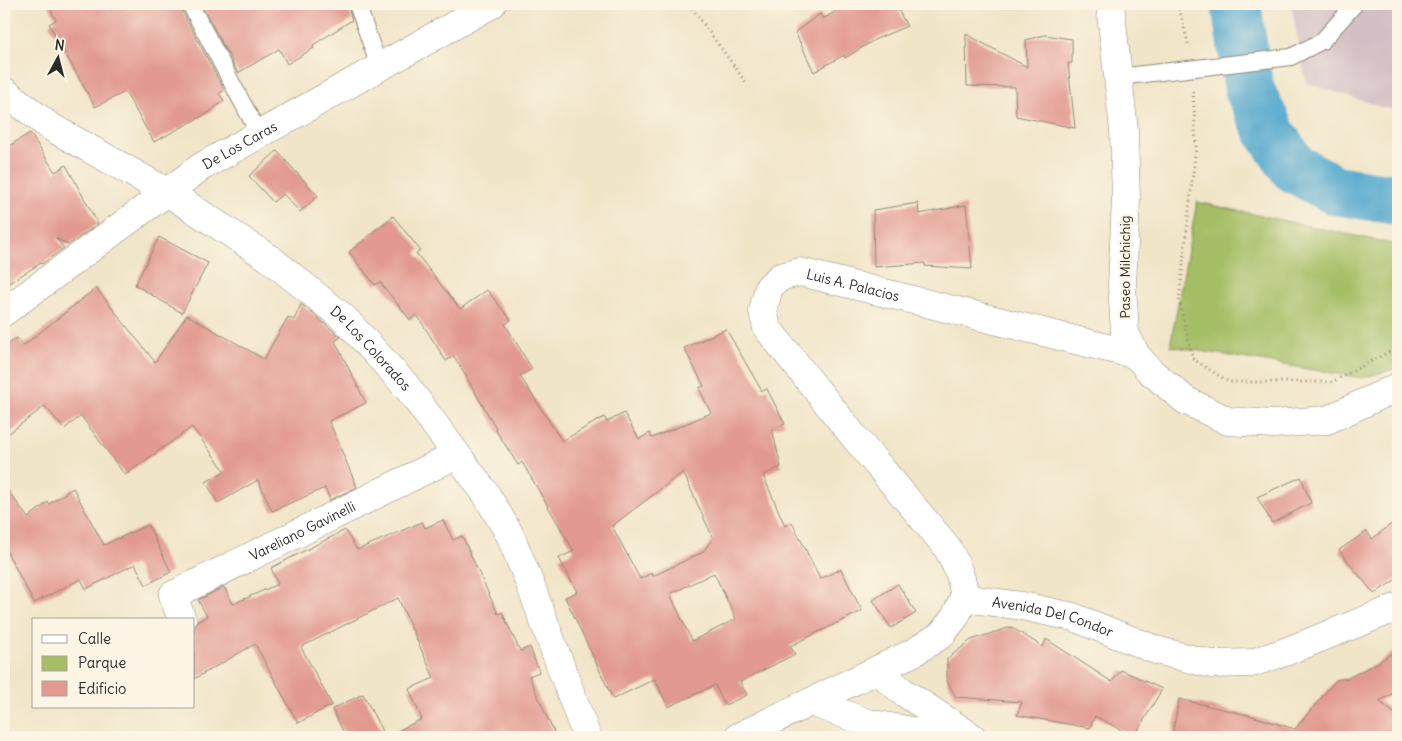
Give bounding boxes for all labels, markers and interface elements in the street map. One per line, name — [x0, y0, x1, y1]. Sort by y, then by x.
north arrow — [32, 32, 82, 82]
text: N — [54, 36, 65, 55]
street label: De Los Caras — [199, 117, 280, 173]
street label: Paseo Milchichig — [1116, 215, 1134, 319]
street label: Luis A. Palacios — [804, 265, 901, 305]
street label: De Los Colorados — [327, 302, 415, 394]
street label: Vareliano Gavinelli — [247, 497, 358, 565]
street label: Avenida Del Condor — [991, 593, 1116, 641]
legend — [32, 618, 195, 708]
text: Calle — [78, 629, 111, 648]
text: Parque — [78, 653, 126, 672]
text: Edificio — [78, 679, 126, 698]

